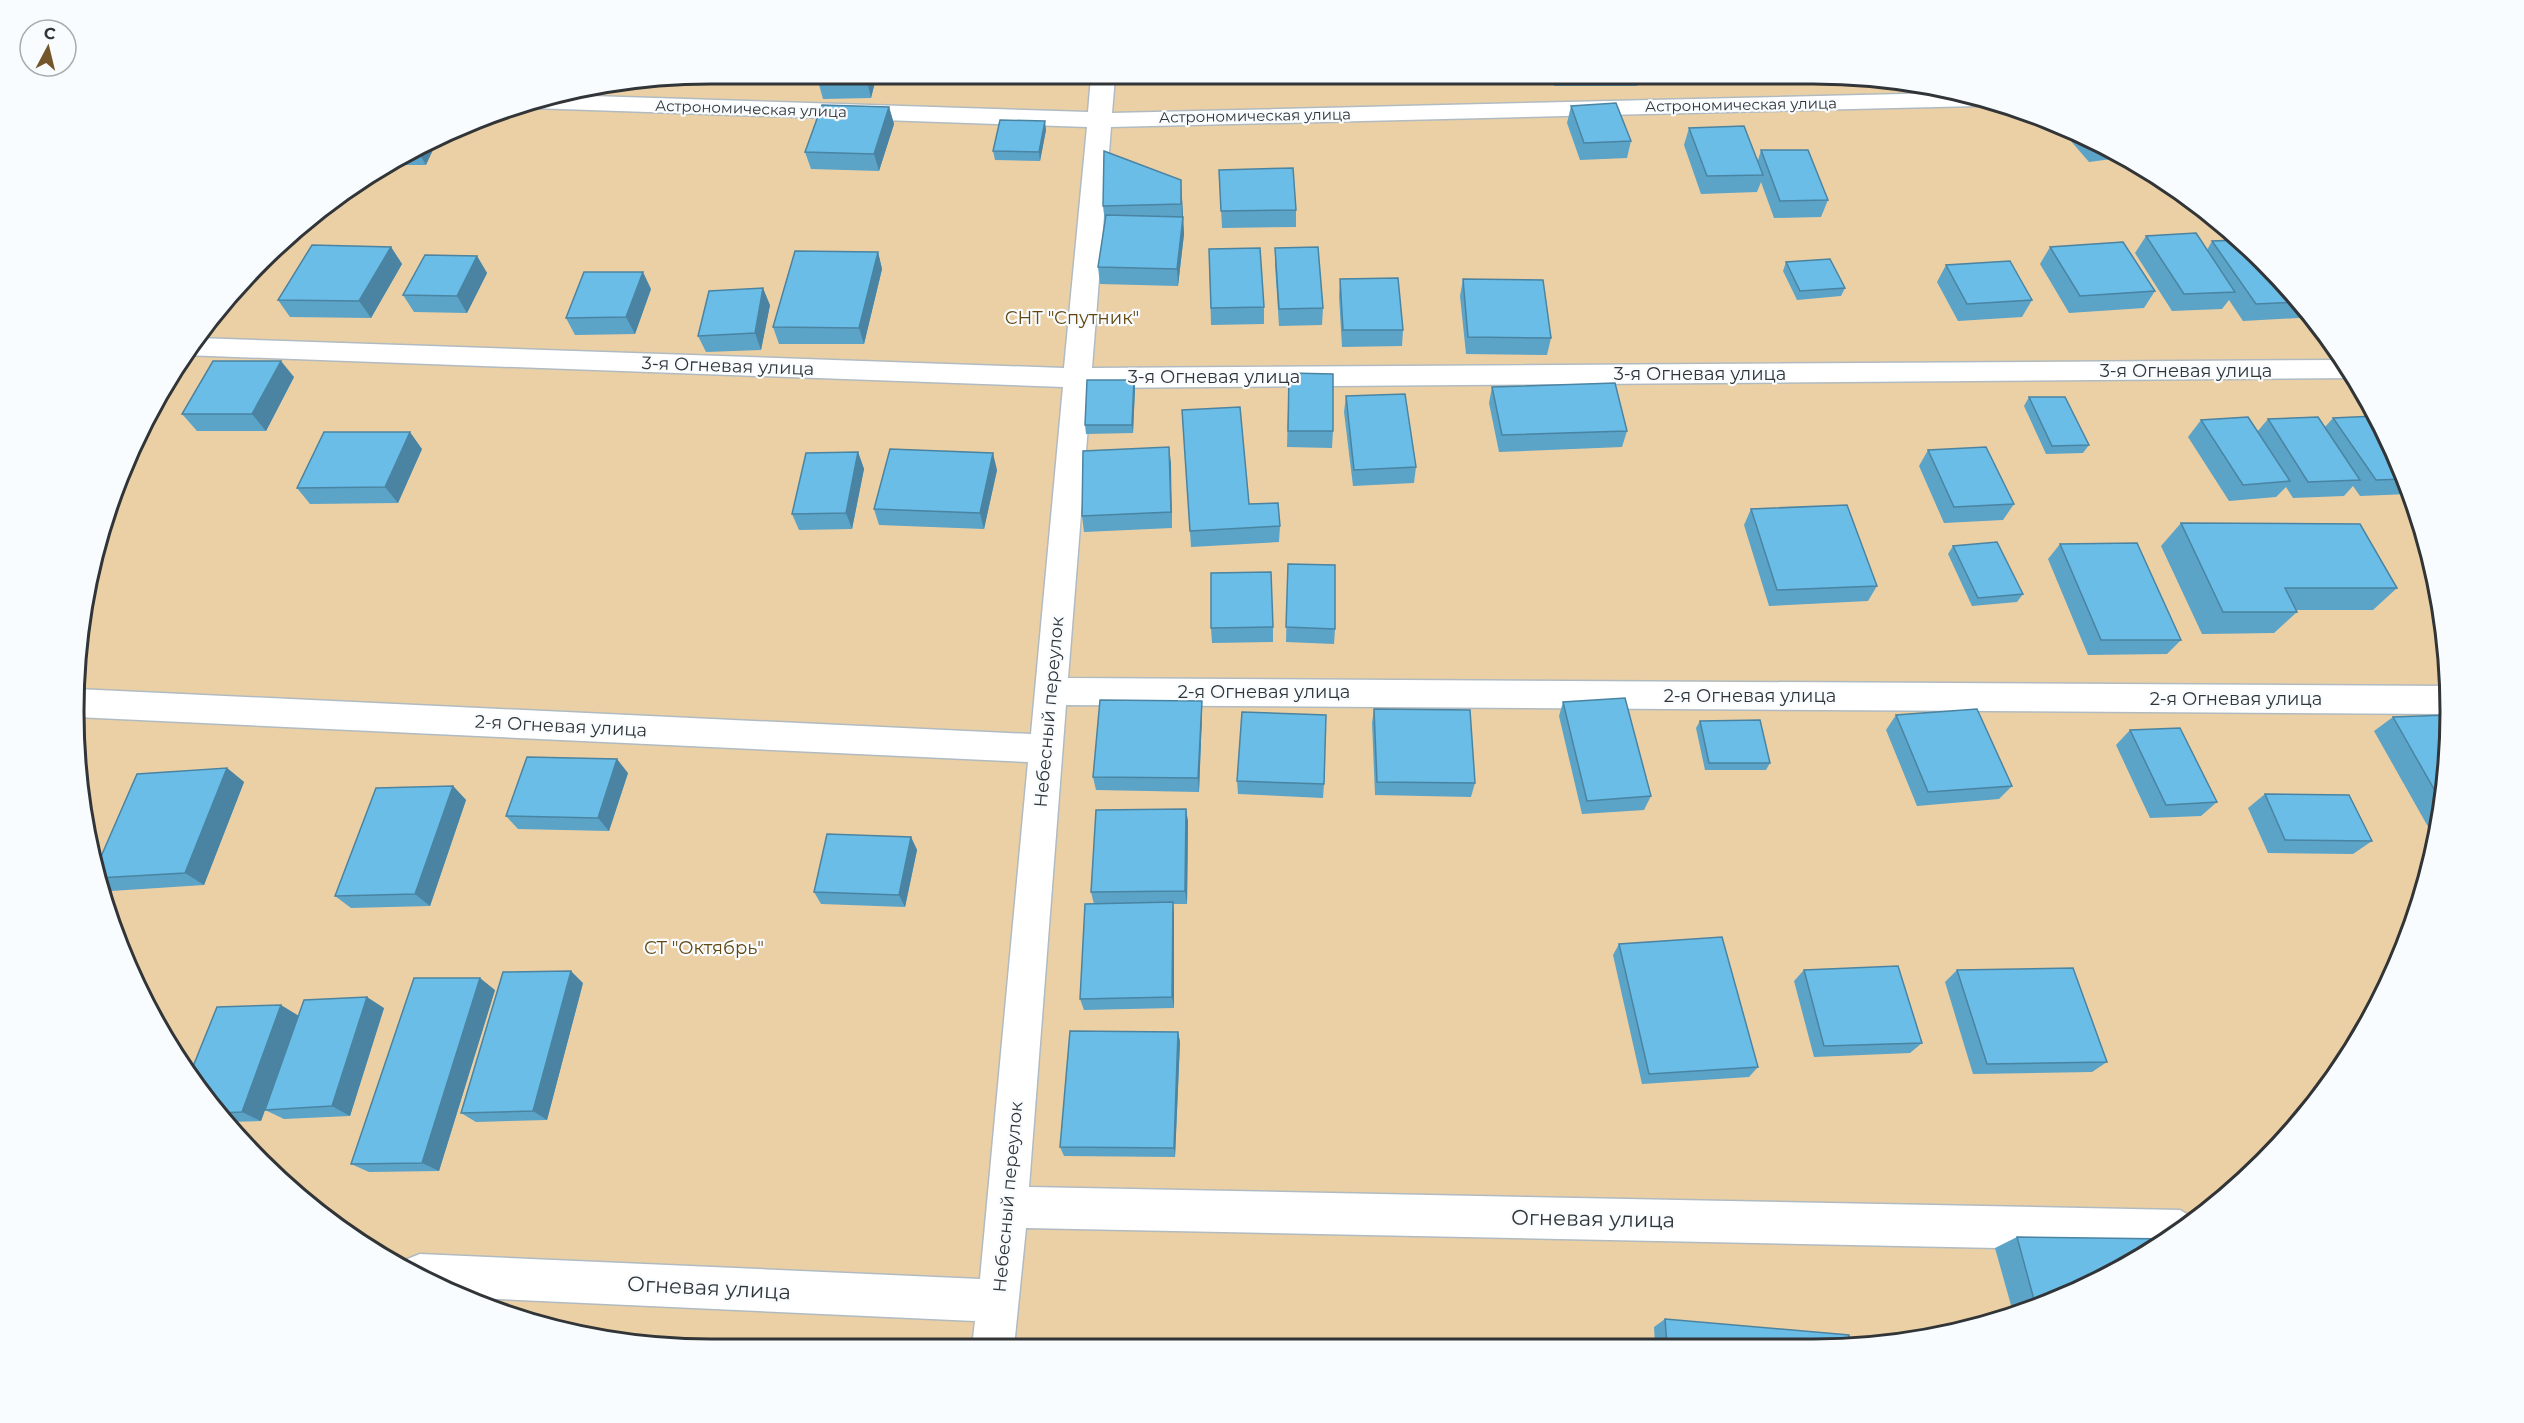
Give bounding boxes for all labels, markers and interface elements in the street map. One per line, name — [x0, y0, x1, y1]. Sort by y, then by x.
north arrow — [18, 18, 78, 78]
text: С — [43, 23, 57, 44]
street label: Астрономическая улица — [1645, 93, 1837, 116]
street label: Астрономическая улица — [655, 96, 847, 121]
street label: Астрономическая улица — [1159, 104, 1351, 127]
park label: СНТ "Спутник" — [1005, 307, 1139, 329]
street label: 3-я Огневая улица — [641, 352, 815, 380]
street label: 3-я Огневая улица — [2100, 360, 2272, 382]
street label: 3-я Огневая улица — [1614, 363, 1786, 385]
street label: 3-я Огневая улица — [1128, 366, 1300, 388]
street label: Небесный переулок — [1030, 615, 1068, 809]
street label: 2-я Огневая улица — [1178, 681, 1350, 703]
street label: 2-я Огневая улица — [1664, 685, 1836, 707]
street label: 2-я Огневая улица — [2150, 688, 2322, 710]
street label: 2-я Огневая улица — [474, 710, 648, 742]
park label: СТ "Октябрь" — [644, 937, 764, 959]
street label: Небесный переулок — [989, 1100, 1027, 1294]
street label: Огневая улица — [1511, 1205, 1675, 1232]
street label: Огневая улица — [627, 1271, 791, 1304]

